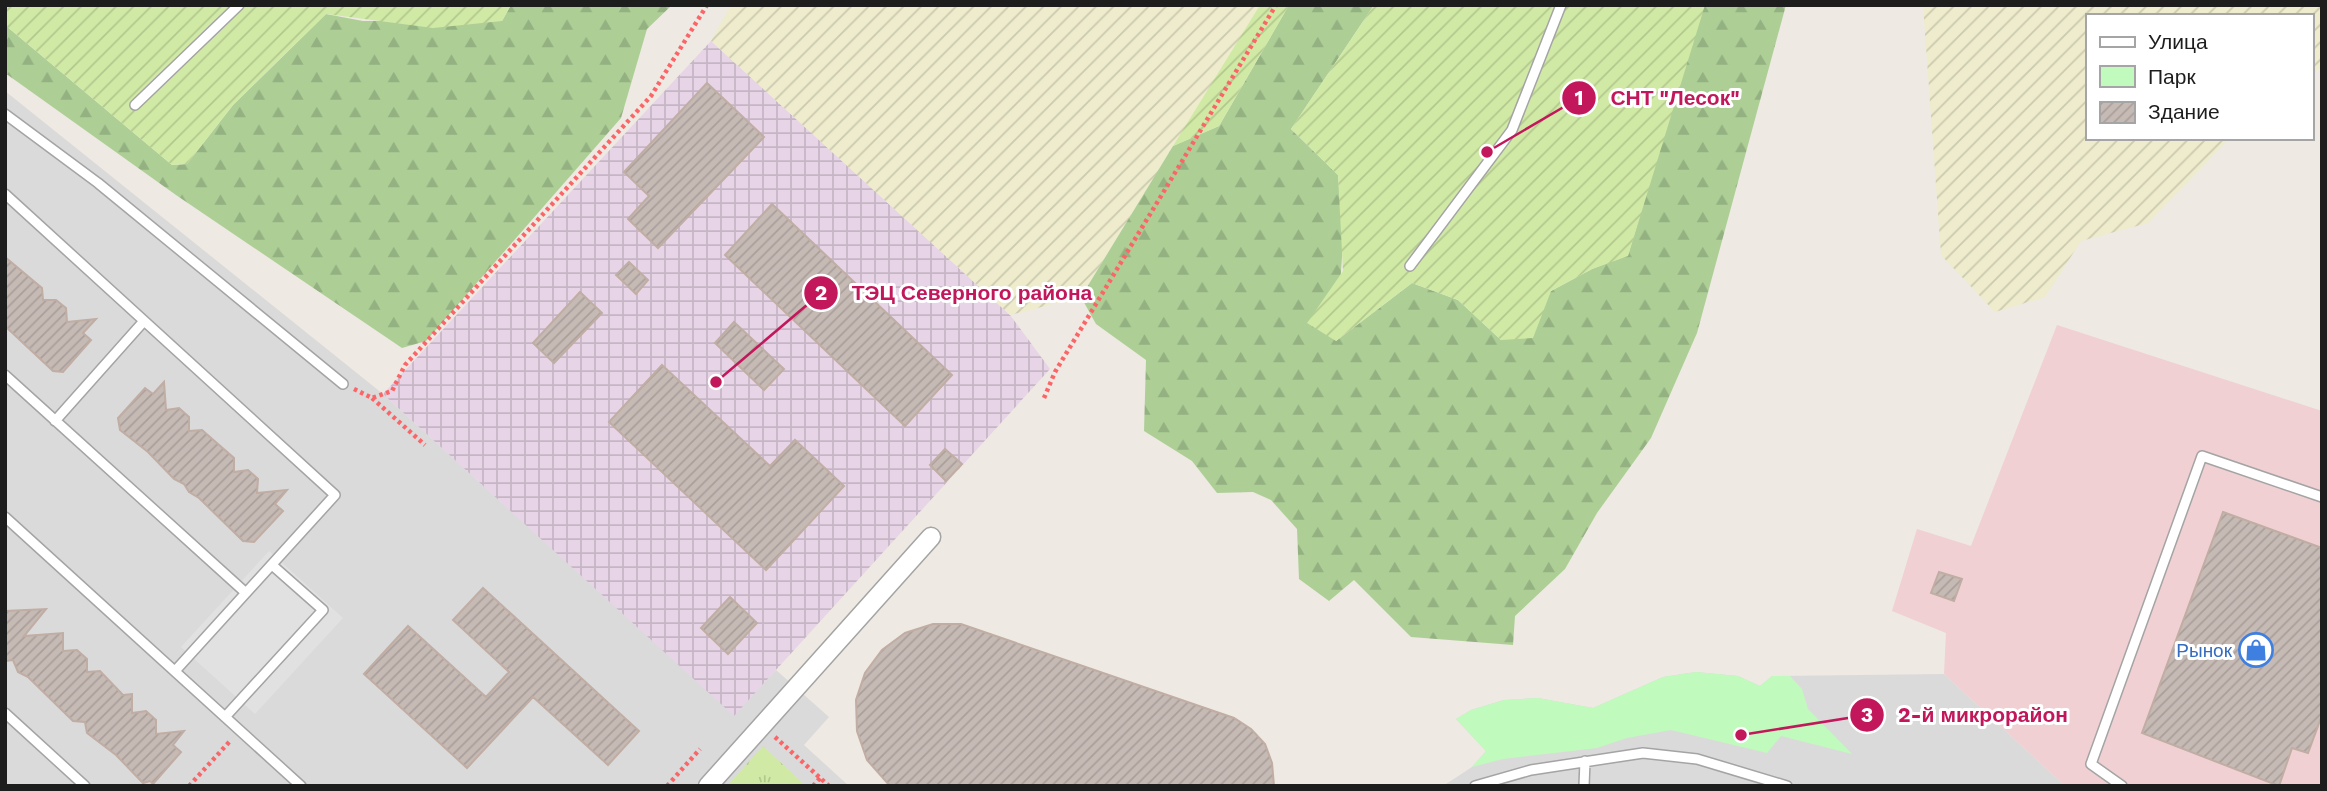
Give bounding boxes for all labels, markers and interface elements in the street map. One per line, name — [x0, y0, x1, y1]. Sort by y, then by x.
legend — [2086, 14, 2313, 140]
text: Улица — [2148, 29, 2208, 54]
text: Парк — [2148, 64, 2196, 89]
callout: СНТ "Лесок" — [1561, 77, 1754, 119]
text: 1 — [1574, 85, 1584, 110]
text: СНТ "Лесок" — [1610, 85, 1740, 110]
text: Здание — [2148, 99, 2220, 124]
callout: ТЭЦ Северного района — [803, 272, 1107, 314]
text: 2 — [815, 280, 827, 305]
text: ТЭЦ Северного района — [852, 280, 1093, 305]
shop icon: Рынок — [2237, 631, 2275, 669]
place label: Рынок — [2176, 639, 2233, 662]
callout: 2-й микрорайон — [1849, 694, 2082, 736]
text: 3 — [1861, 702, 1873, 727]
text: 2-й микрорайон — [1898, 702, 2068, 727]

